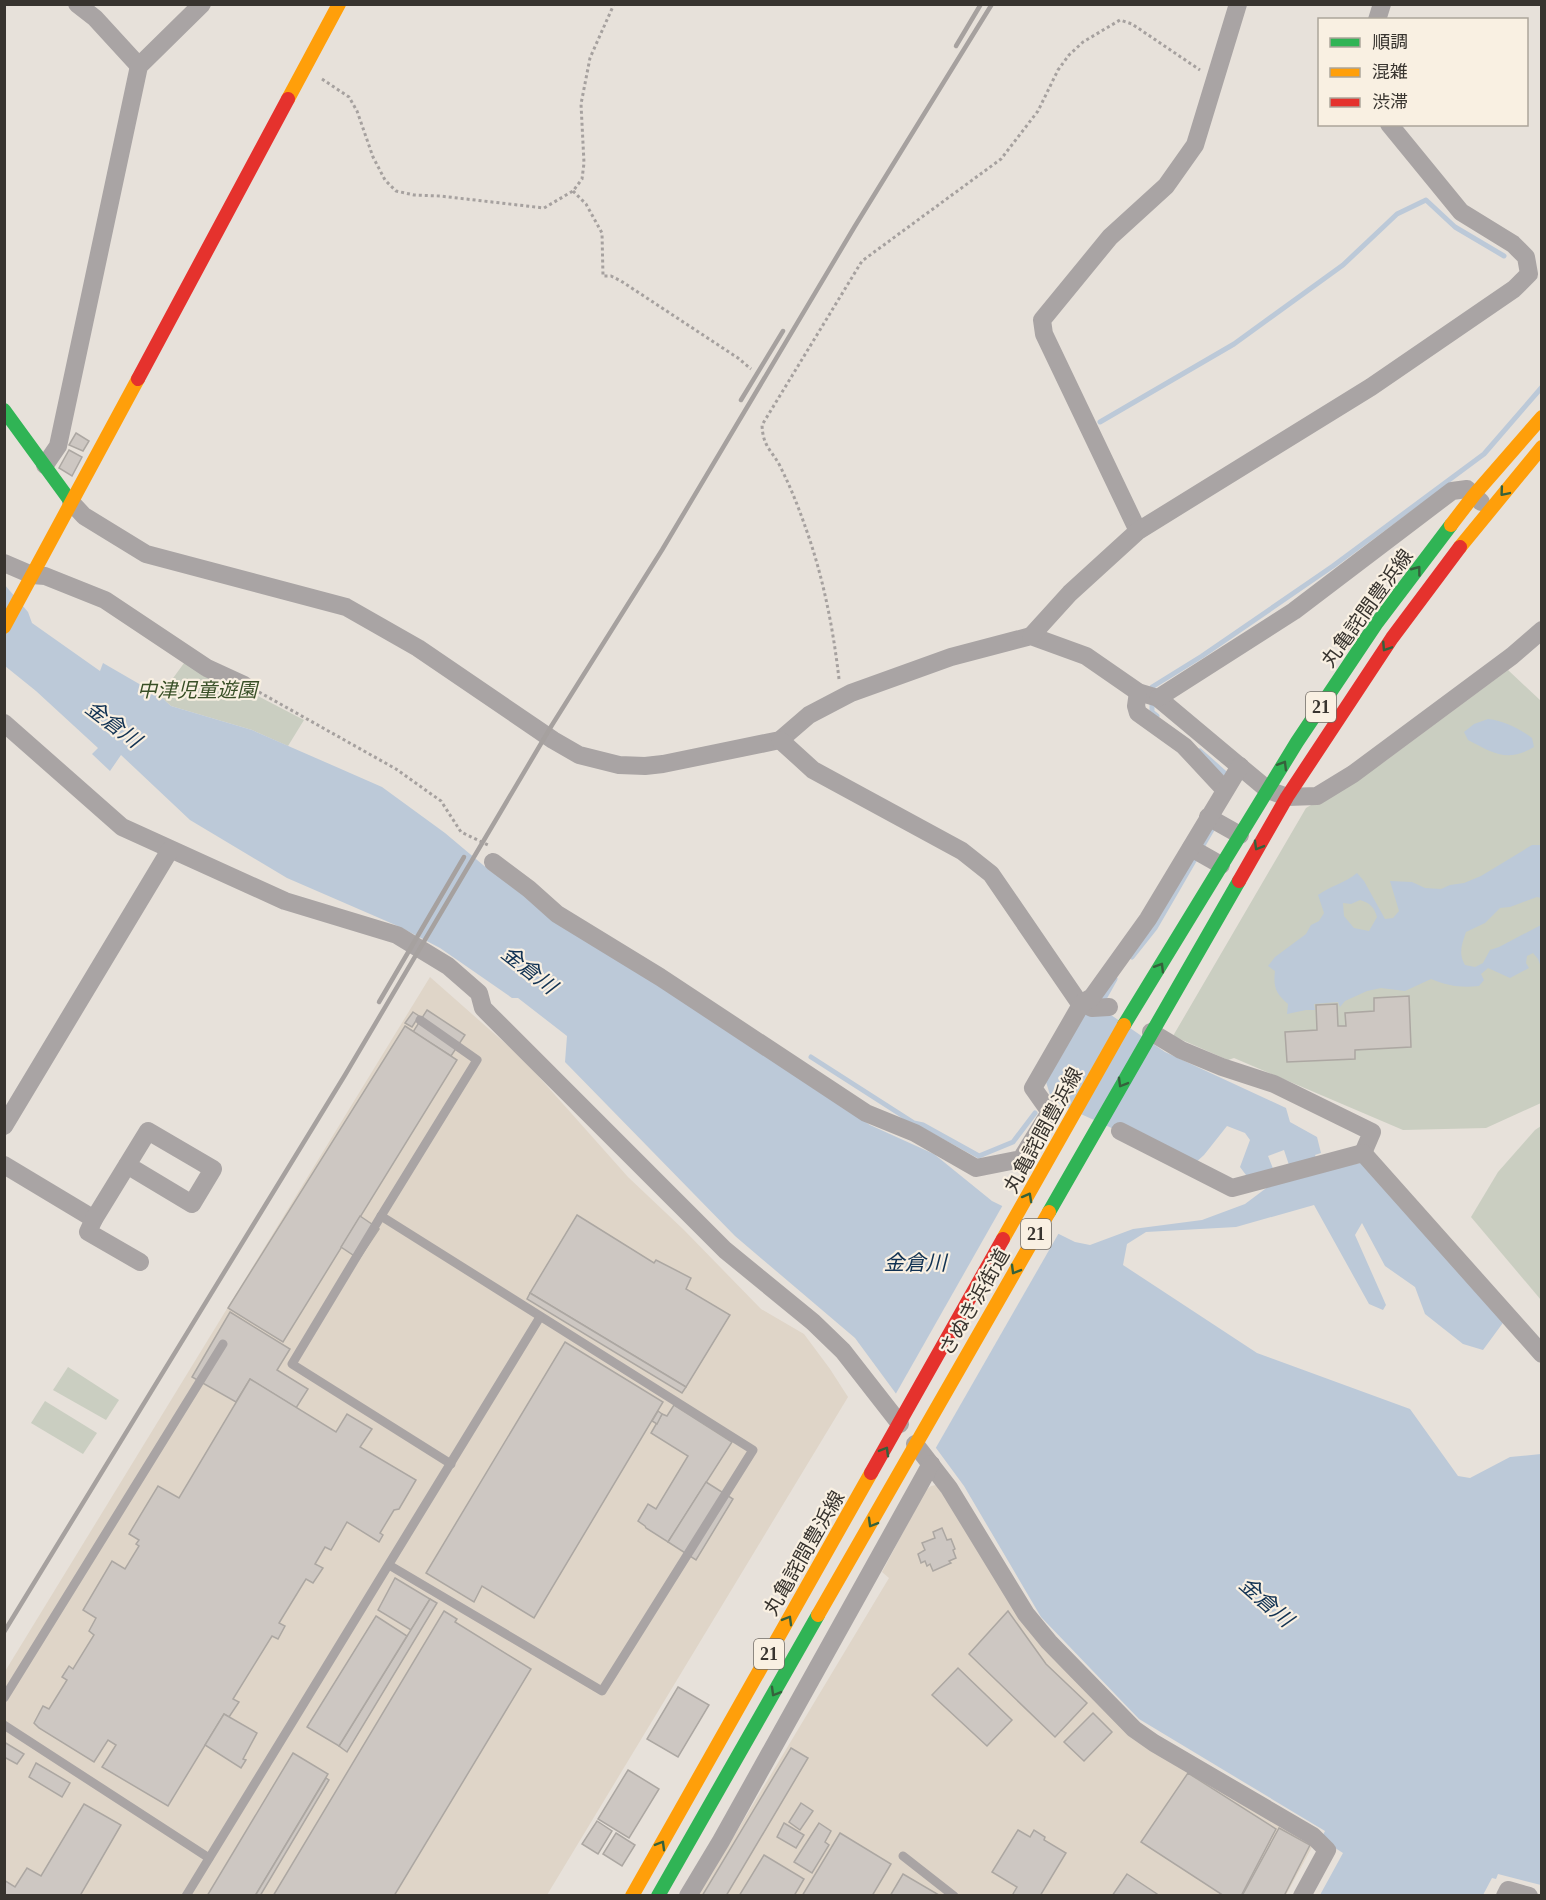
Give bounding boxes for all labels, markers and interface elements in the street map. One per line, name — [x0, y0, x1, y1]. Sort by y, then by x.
legend — [1318, 18, 1528, 126]
text: 順調 — [1372, 32, 1408, 52]
text: 混雑 — [1372, 62, 1408, 82]
text: 渋滞 — [1372, 92, 1408, 112]
one-way arrow — [1500, 485, 1511, 496]
street label: 丸亀詫間豊浜線 — [1317, 545, 1417, 671]
one-way arrow — [1410, 565, 1421, 576]
one-way arrow — [1382, 640, 1393, 651]
park label: 中津児童遊園 — [137, 679, 260, 701]
road number: 21 — [1306, 692, 1336, 722]
water label: 金倉川 — [81, 695, 147, 754]
one-way arrow — [1276, 761, 1288, 771]
one-way arrow — [1254, 840, 1266, 850]
water label: 金倉川 — [497, 941, 563, 1000]
one-way arrow — [1152, 963, 1164, 973]
street label: 丸亀詫間豊浜線 — [999, 1063, 1087, 1197]
one-way arrow — [1118, 1077, 1129, 1087]
one-way arrow — [1020, 1193, 1032, 1203]
road number: 21 — [1021, 1219, 1051, 1249]
street label: さぬき浜街道 — [935, 1245, 1013, 1359]
water label: 金倉川 — [884, 1251, 948, 1275]
one-way arrow — [1011, 1264, 1022, 1275]
one-way arrow — [878, 1447, 889, 1457]
street label: 丸亀詫間豊浜線 — [759, 1487, 849, 1619]
one-way arrow — [867, 1516, 879, 1527]
water label: 金倉川 — [1234, 1572, 1299, 1633]
one-way arrow — [781, 1616, 792, 1627]
road number: 21 — [754, 1639, 784, 1669]
one-way arrow — [771, 1686, 782, 1696]
one-way arrow — [654, 1841, 665, 1851]

